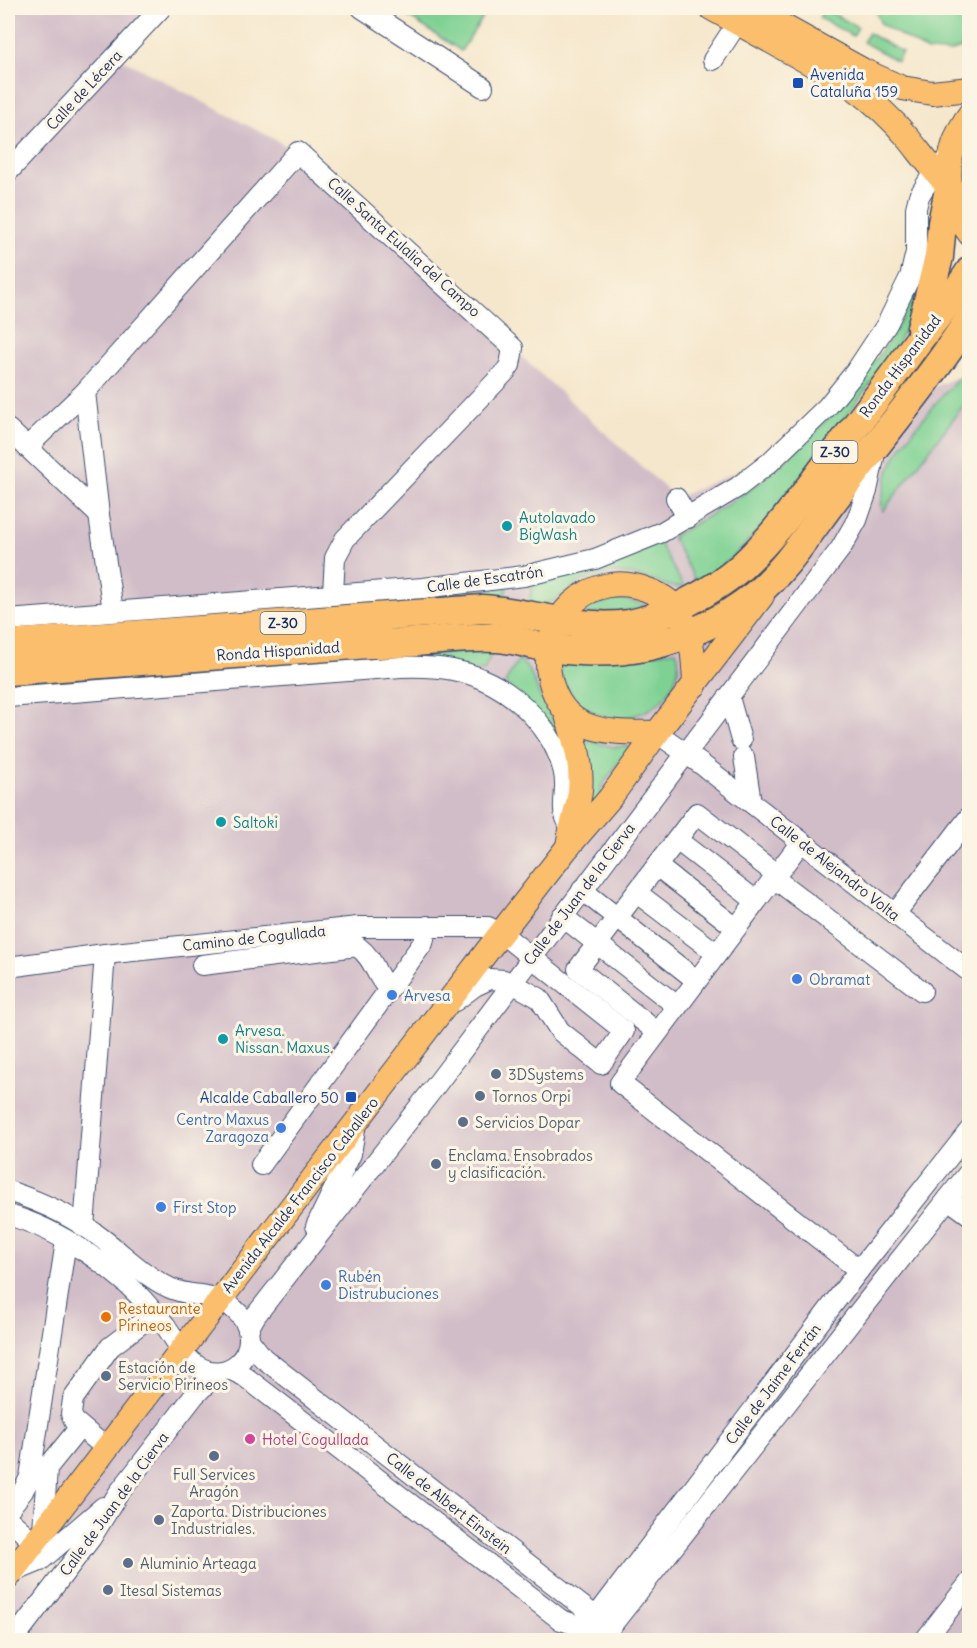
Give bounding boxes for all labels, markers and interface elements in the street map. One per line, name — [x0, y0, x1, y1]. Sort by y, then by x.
street label: Calle de Lécera — [42, 46, 126, 134]
place label: Avenida Cataluña 159 — [810, 65, 898, 101]
marker: Avenida Cataluña 159 — [791, 76, 805, 90]
street label: Calle Santa Eulalia del Campo — [323, 173, 485, 321]
street label: Ronda Hispanidad — [855, 311, 945, 421]
road number: Z-30 — [812, 441, 858, 463]
place label: Autolavado BigWash — [519, 508, 596, 544]
marker: Autolavado BigWash — [500, 519, 514, 533]
street label: Calle de Escatrón — [426, 561, 545, 597]
road number: Z-30 — [260, 612, 306, 634]
street label: Ronda Hispanidad — [216, 637, 341, 665]
street label: Calle de Alejandro Volta — [766, 811, 904, 925]
place label: Saltoki — [233, 813, 278, 832]
marker: Saltoki — [214, 815, 228, 829]
street label: Calle de Juan de la Cierva — [519, 819, 639, 969]
street label: Camino de Cogullada — [181, 921, 327, 955]
place label: Obramat — [809, 970, 870, 989]
marker: Obramat — [790, 972, 804, 986]
place label: Arvesa — [404, 986, 451, 1005]
marker: Arvesa — [385, 988, 399, 1002]
place label: Arvesa. Nissan. Maxus. — [235, 1021, 333, 1057]
marker: Arvesa. Nissan. Maxus. — [216, 1032, 230, 1046]
place label: 3DSystems — [508, 1065, 584, 1084]
marker: 3DSystems — [489, 1067, 503, 1081]
place label: Tornos Orpi — [492, 1087, 571, 1106]
place label: Alcalde Caballero 50 — [200, 1088, 339, 1107]
marker: Tornos Orpi — [473, 1089, 487, 1103]
marker: Alcalde Caballero 50 — [344, 1090, 358, 1104]
street label: Avenida Alcalde Francisco Caballero — [218, 1093, 382, 1297]
place label: Centro Maxus Zaragoza — [176, 1110, 269, 1146]
place label: Servicios Dopar — [475, 1113, 580, 1132]
marker: Servicios Dopar — [456, 1115, 470, 1129]
marker: Centro Maxus Zaragoza — [274, 1121, 288, 1135]
place label: Enclama. Ensobrados y clasificación. — [448, 1146, 593, 1182]
marker: Enclama. Ensobrados y clasificación. — [429, 1157, 443, 1171]
place label: First Stop — [173, 1198, 237, 1217]
marker: First Stop — [154, 1200, 168, 1214]
place label: Rubén Distrubuciones — [338, 1267, 439, 1303]
marker: Rubén Distrubuciones — [319, 1278, 333, 1292]
place label: Restaurante Pirineos — [118, 1299, 201, 1335]
marker: Restaurante Pirineos — [99, 1310, 113, 1324]
street label: Calle de Jaime Ferrán — [721, 1320, 825, 1448]
place label: Estación de Servicio Pirineos — [118, 1358, 228, 1394]
marker: Estación de Servicio Pirineos — [99, 1369, 113, 1383]
street label: Calle de Juan de la Cierva — [55, 1428, 173, 1580]
place label: Hotel Cogullada — [262, 1430, 369, 1449]
marker: Hotel Cogullada — [243, 1432, 257, 1446]
street label: Calle de Albert Einstein — [383, 1448, 516, 1558]
marker: Full Services Aragón — [207, 1449, 221, 1463]
place label: Full Services Aragón — [173, 1465, 255, 1501]
place label: Zaporta. Distribuciones Industriales. — [171, 1502, 327, 1538]
marker: Zaporta. Distribuciones Industriales. — [152, 1513, 166, 1527]
place label: Aluminio Arteaga — [140, 1554, 257, 1573]
marker: Aluminio Arteaga — [121, 1556, 135, 1570]
place label: Itesal Sistemas — [120, 1581, 222, 1600]
marker: Itesal Sistemas — [101, 1583, 115, 1597]

